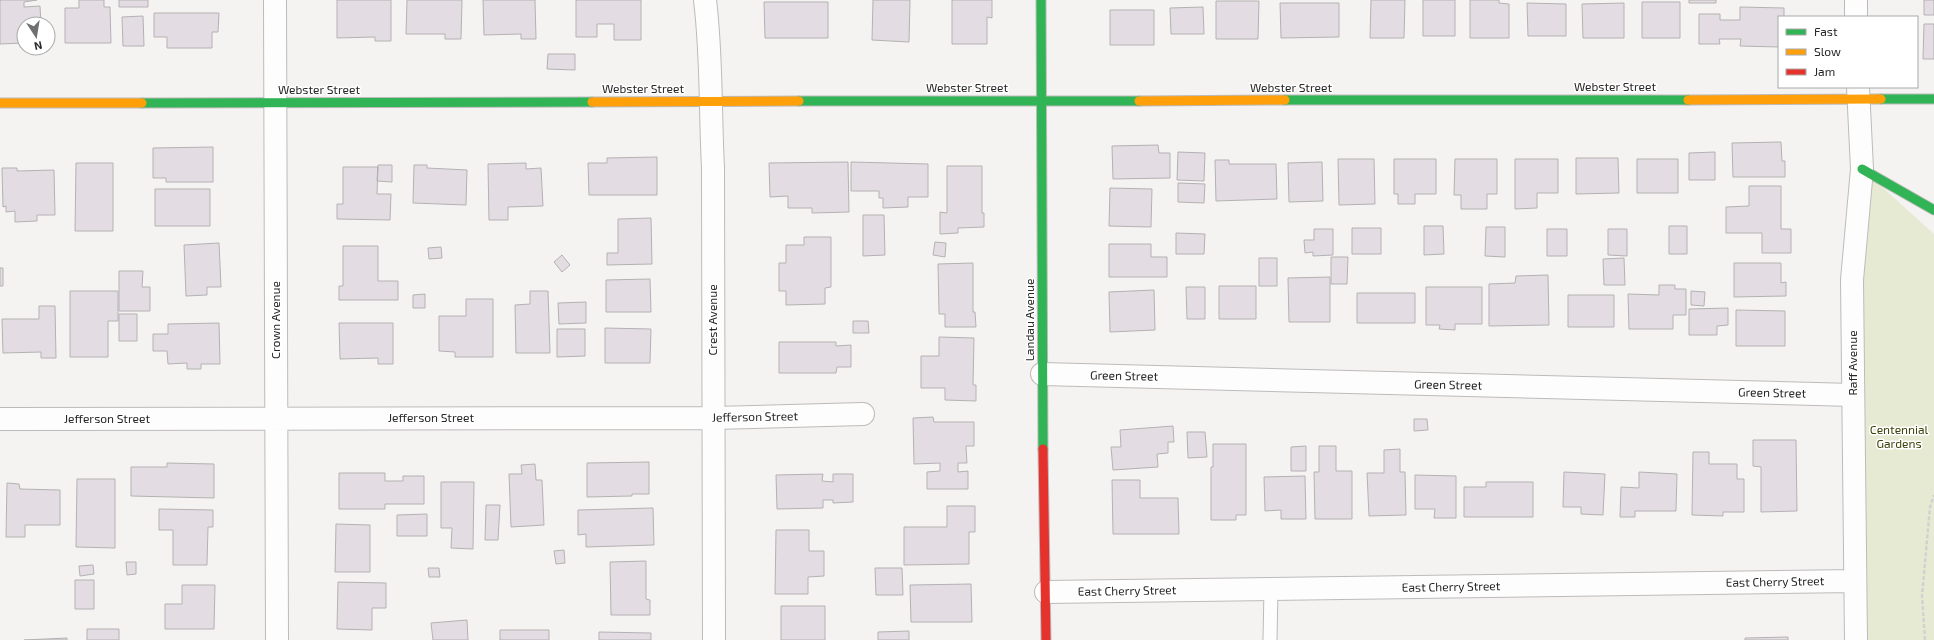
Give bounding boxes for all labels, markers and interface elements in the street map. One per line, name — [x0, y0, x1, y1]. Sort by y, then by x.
north arrow — [16, 16, 56, 56]
legend — [1778, 16, 1918, 88]
text: Fast — [1814, 24, 1838, 38]
text: N — [33, 39, 43, 53]
text: Slow — [1814, 44, 1841, 58]
text: Jam — [1814, 64, 1835, 78]
street label: Webster Street — [1574, 79, 1656, 93]
street label: Webster Street — [926, 80, 1008, 94]
street label: Webster Street — [1250, 80, 1332, 94]
street label: Webster Street — [602, 81, 684, 95]
street label: Webster Street — [278, 82, 360, 96]
street label: Landau Avenue — [1022, 279, 1036, 361]
street label: Crown Avenue — [268, 281, 282, 359]
street label: Crest Avenue — [705, 284, 719, 356]
street label: Raff Avenue — [1845, 330, 1859, 396]
street label: Green Street — [1090, 367, 1159, 383]
street label: Green Street — [1414, 376, 1483, 392]
street label: Green Street — [1738, 384, 1807, 400]
street label: Jefferson Street — [712, 408, 799, 424]
street label: Jefferson Street — [388, 410, 474, 424]
street label: Jefferson Street — [64, 411, 150, 425]
park label: Centennial Gardens — [1870, 422, 1929, 450]
street label: East Cherry Street — [1726, 573, 1825, 589]
street label: East Cherry Street — [1402, 578, 1501, 594]
street label: East Cherry Street — [1078, 582, 1177, 598]

